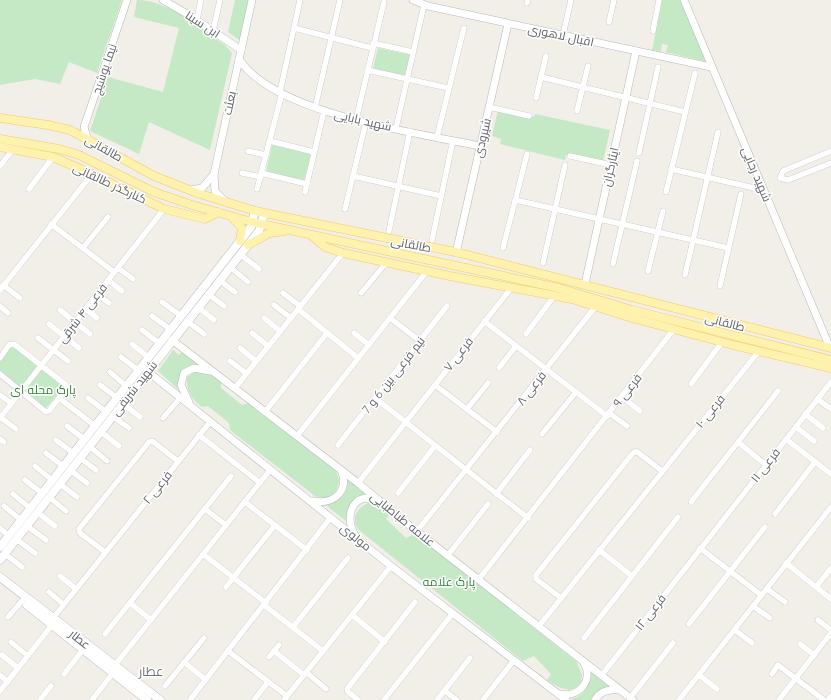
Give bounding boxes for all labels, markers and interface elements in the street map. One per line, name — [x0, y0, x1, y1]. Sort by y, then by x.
street label: ابن سینا — [183, 7, 223, 41]
street label: اقبال لاهوری — [527, 21, 595, 49]
street label: نیما یوشیج — [88, 42, 121, 97]
street label: بعثت — [219, 90, 239, 116]
street label: شهید بابایی — [333, 106, 393, 134]
street label: شیرودی — [470, 117, 494, 159]
street label: طالقانی — [83, 132, 126, 164]
street label: شهید رجایی — [739, 144, 775, 204]
street label: ایثارگران — [598, 146, 622, 188]
street label: کنارگذر طالقانی — [71, 159, 149, 207]
street label: طالقانی — [390, 233, 433, 255]
street label: فرعی ۴ شرقی — [54, 280, 110, 346]
street label: طالقانی — [703, 310, 747, 334]
street label: نیم فرعی بین 6 و 7 — [358, 333, 429, 417]
street label: فرعی ۷ — [440, 334, 476, 374]
street label: شهید شریفی — [108, 357, 160, 419]
street label: فرعی ۸ — [513, 368, 549, 408]
street label: فرعی ۹ — [609, 370, 645, 410]
park label: پارک محله ای — [10, 382, 76, 399]
street label: فرعی ۱۰ — [692, 391, 728, 431]
street label: فرعی ۱۱ — [747, 445, 783, 485]
street label: فرعی ۲ — [139, 467, 175, 507]
street label: علامه طباطبایی — [368, 488, 438, 550]
street label: مولوی — [337, 520, 375, 554]
park label: پارک علامه — [423, 574, 476, 591]
street label: فرعی ۱۲ — [631, 591, 669, 633]
street label: عطار — [66, 625, 94, 652]
district label: عطار — [138, 663, 163, 679]

